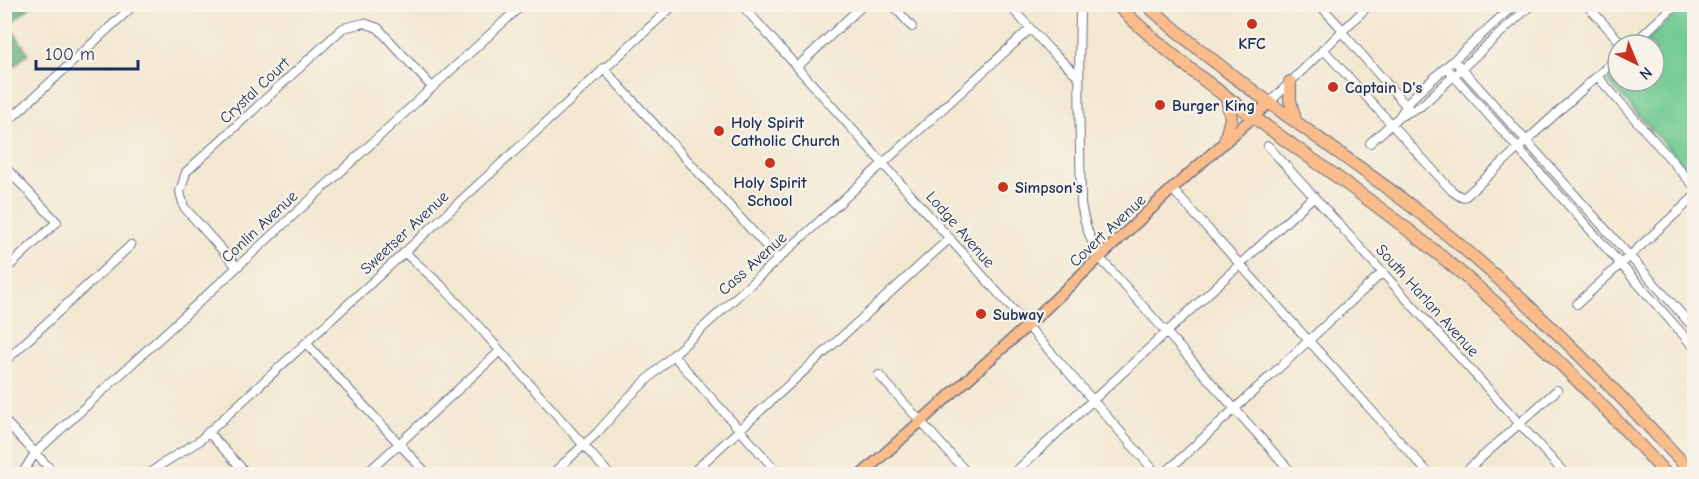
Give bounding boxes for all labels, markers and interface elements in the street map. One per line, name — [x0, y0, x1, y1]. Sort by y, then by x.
marker: KFC — [1245, 17, 1259, 31]
scale bar — [36, 33, 138, 71]
north arrow — [1606, 33, 1666, 93]
place label: KFC — [1238, 35, 1266, 53]
text: 100 m — [45, 44, 95, 65]
street label: Crystal Court — [216, 54, 294, 128]
text: N — [1636, 63, 1656, 83]
place label: Captain D's — [1345, 79, 1423, 97]
marker: Captain D's — [1326, 80, 1340, 94]
place label: Burger King — [1172, 97, 1255, 115]
marker: Burger King — [1153, 98, 1167, 112]
place label: Holy Spirit Catholic Church — [731, 114, 840, 150]
marker: Holy Spirit Catholic Church — [712, 124, 726, 138]
marker: Holy Spirit School — [763, 156, 777, 170]
place label: Holy Spirit School — [733, 174, 807, 210]
place label: Simpson's — [1015, 179, 1083, 197]
marker: Simpson's — [996, 180, 1010, 194]
street label: Conlin Avenue — [218, 187, 301, 266]
street label: Sweetser Avenue — [357, 187, 452, 278]
street label: Lodge Avenue — [922, 188, 998, 271]
street label: Covert Avenue — [1066, 191, 1149, 271]
street label: Cass Avenue — [715, 228, 790, 299]
street label: South Harlan Avenue — [1372, 241, 1482, 361]
place label: Subway — [993, 306, 1044, 324]
marker: Subway — [974, 307, 988, 321]

